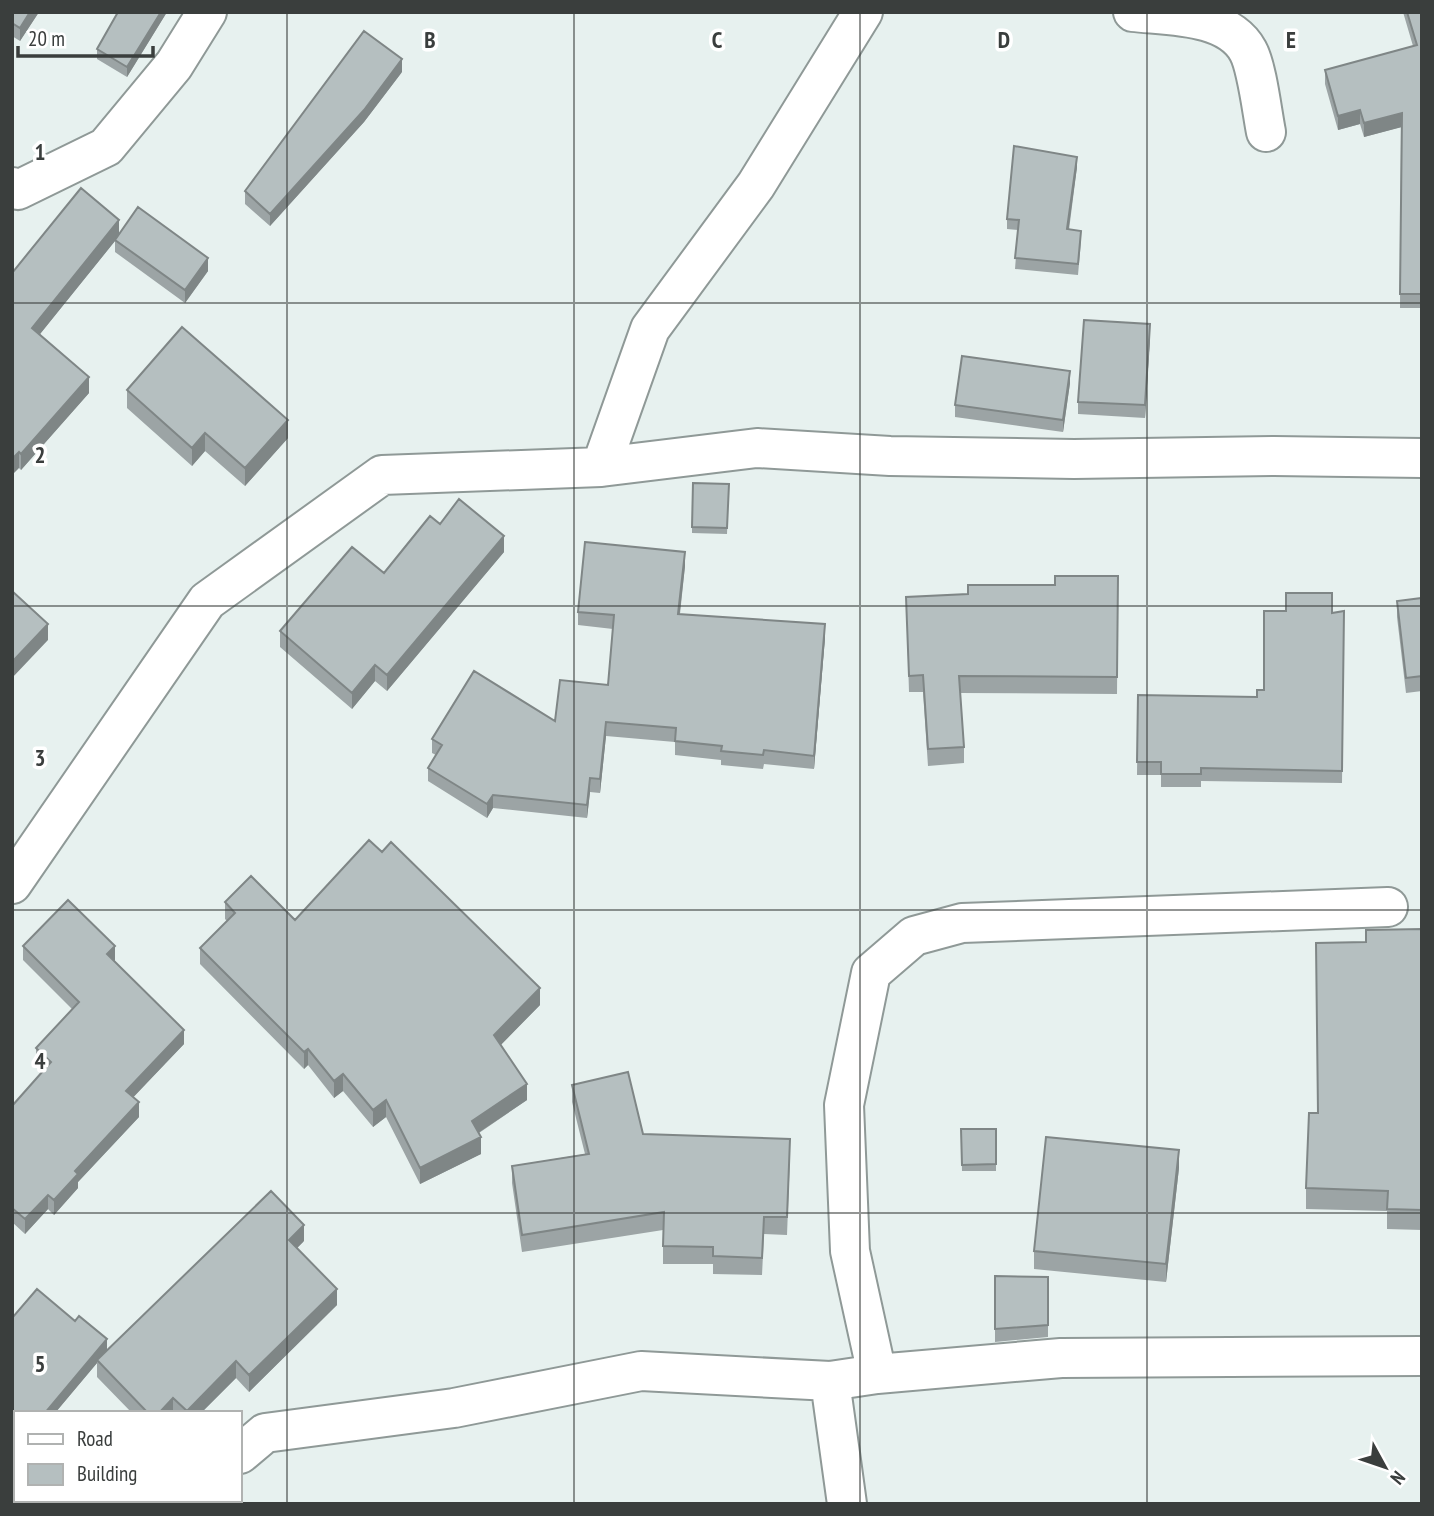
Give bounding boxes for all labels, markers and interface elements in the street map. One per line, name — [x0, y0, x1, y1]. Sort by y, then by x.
scale bar — [18, 14, 152, 58]
text: 20 m — [28, 25, 65, 52]
text: B — [424, 25, 436, 54]
text: C — [712, 25, 723, 54]
text: D — [998, 25, 1010, 54]
text: E — [1286, 25, 1296, 54]
text: 1 — [35, 137, 46, 166]
text: 2 — [35, 440, 46, 469]
text: 3 — [35, 743, 46, 772]
text: 4 — [35, 1046, 46, 1075]
text: 5 — [35, 1349, 46, 1378]
legend — [14, 1411, 242, 1502]
text: Road — [77, 1425, 113, 1452]
north arrow — [1350, 1432, 1420, 1502]
text: Building — [77, 1460, 137, 1487]
text: N — [1386, 1466, 1411, 1490]

